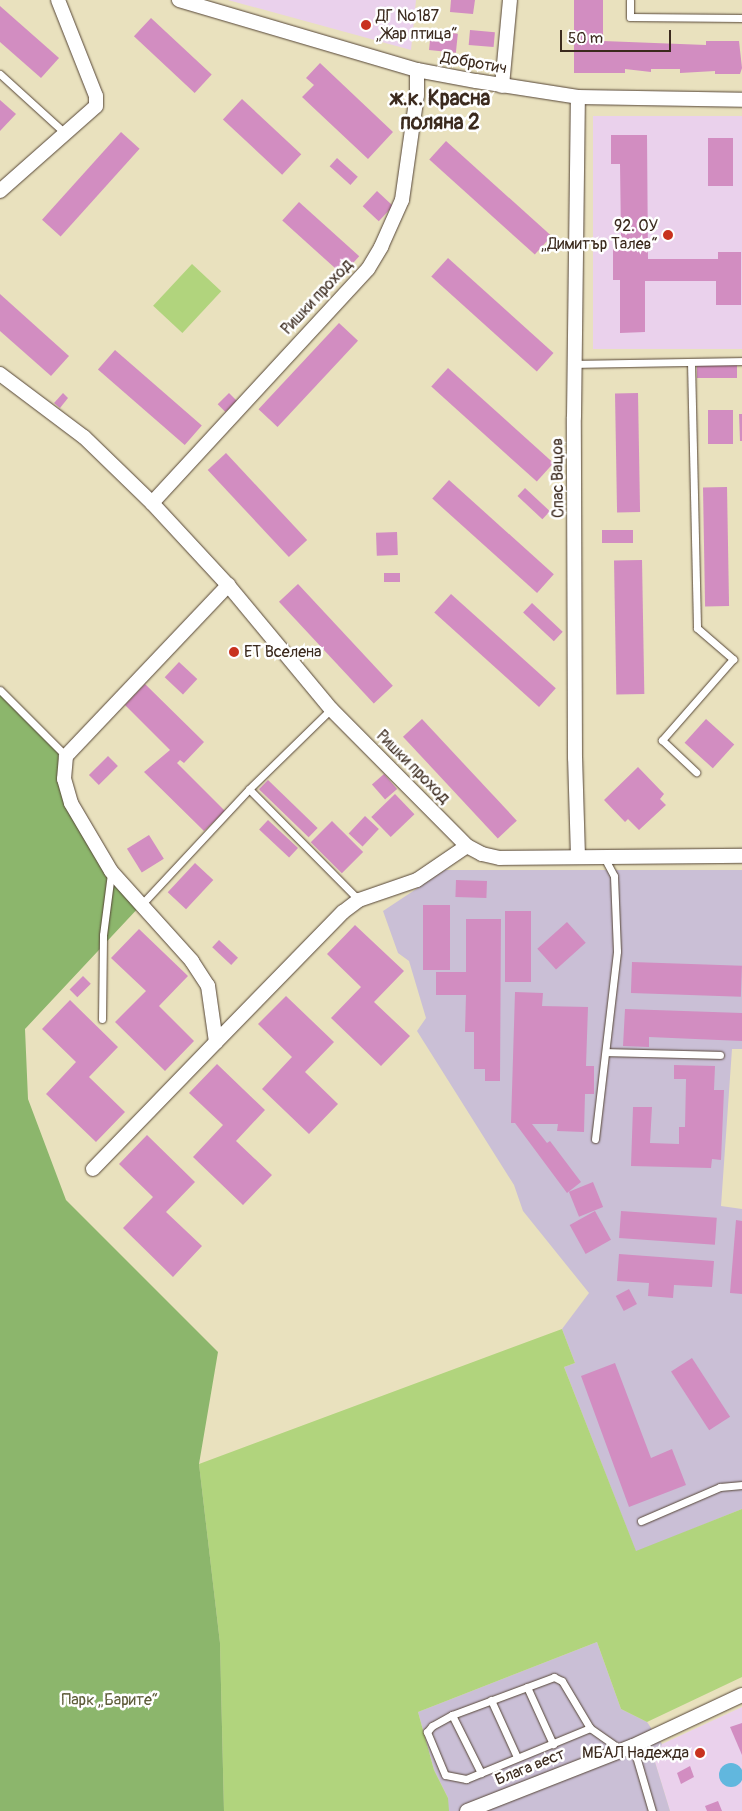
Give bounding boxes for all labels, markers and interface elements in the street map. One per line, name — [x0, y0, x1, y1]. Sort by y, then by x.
place label: ДГ №187 „Жар птица“ — [376, 6, 458, 44]
marker: ДГ №187 „Жар птица“ — [360, 19, 372, 31]
scale bar — [562, 20, 673, 52]
text: 50 m — [568, 29, 603, 48]
street label: Добротич — [439, 48, 509, 78]
district label: ж.к. Красна поляна 2 — [390, 86, 490, 136]
place label: 92. ОУ „Димитър Талев“ — [541, 216, 658, 254]
marker: 92. ОУ „Димитър Талев“ — [662, 229, 674, 241]
street label: Ришки проход — [277, 255, 357, 339]
street label: Спас Вацов — [548, 438, 568, 518]
place label: ЕТ Вселена — [244, 642, 321, 662]
marker: ЕТ Вселена — [228, 646, 240, 658]
street label: Ришки проход — [372, 726, 454, 808]
park label: Парк „Барите“ — [62, 1690, 158, 1710]
place label: МБАЛ Надежда — [582, 1743, 689, 1763]
street label: Блага вест — [492, 1744, 568, 1790]
marker: МБАЛ Надежда — [693, 1746, 707, 1760]

